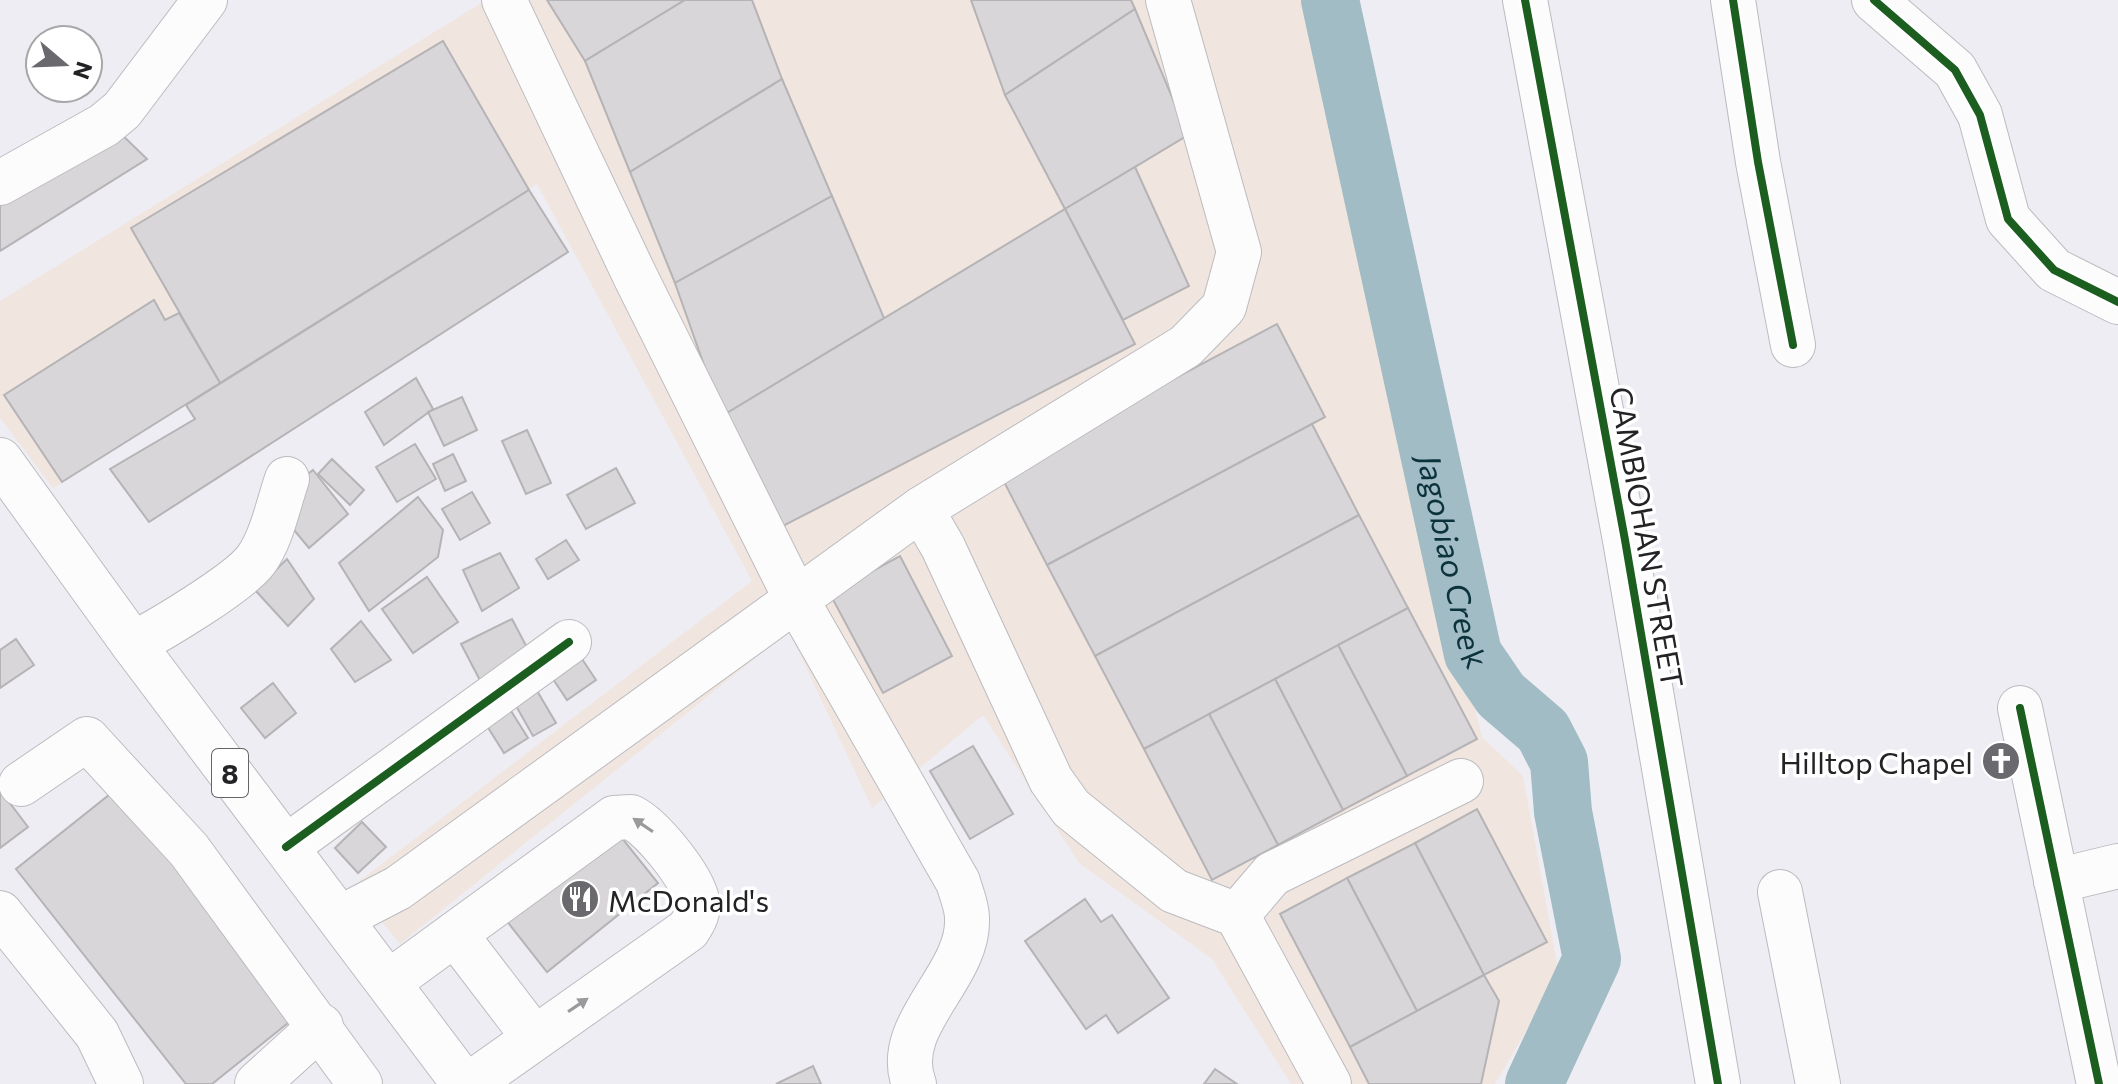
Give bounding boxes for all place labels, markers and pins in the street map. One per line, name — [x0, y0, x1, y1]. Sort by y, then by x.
church icon: Hilltop Chapel — [1980, 740, 2022, 782]
place label: Hilltop Chapel — [1779, 743, 1973, 780]
restaurant icon: McDonald's — [559, 878, 601, 920]
place label: McDonald's — [608, 881, 769, 918]

